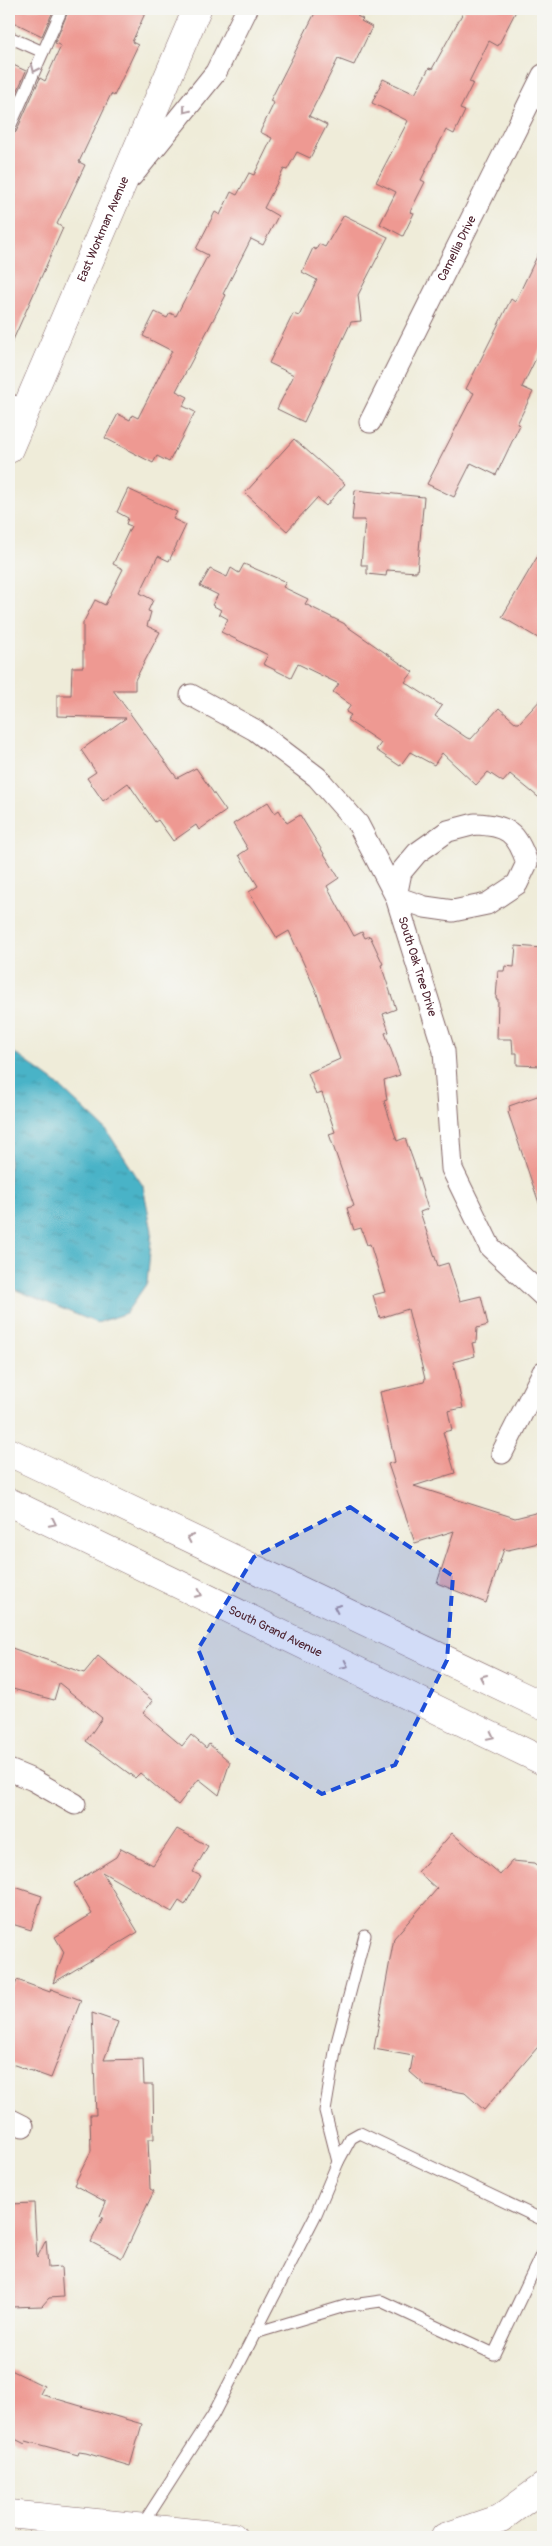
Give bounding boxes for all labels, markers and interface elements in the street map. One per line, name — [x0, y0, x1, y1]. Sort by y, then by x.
one-way arrow — [31, 64, 42, 73]
one-way arrow — [183, 104, 191, 113]
street label: East Workman Avenue — [74, 174, 132, 284]
street label: Camellia Drive — [434, 213, 480, 284]
street label: South Oak Tree Drive — [395, 915, 440, 1018]
one-way arrow — [47, 1517, 56, 1527]
one-way arrow — [186, 1534, 195, 1544]
one-way arrow — [194, 1588, 203, 1598]
street label: South Grand Avenue — [226, 1603, 324, 1661]
one-way arrow — [333, 1604, 342, 1614]
one-way arrow — [340, 1659, 349, 1669]
one-way arrow — [480, 1674, 489, 1684]
one-way arrow — [486, 1730, 495, 1740]

